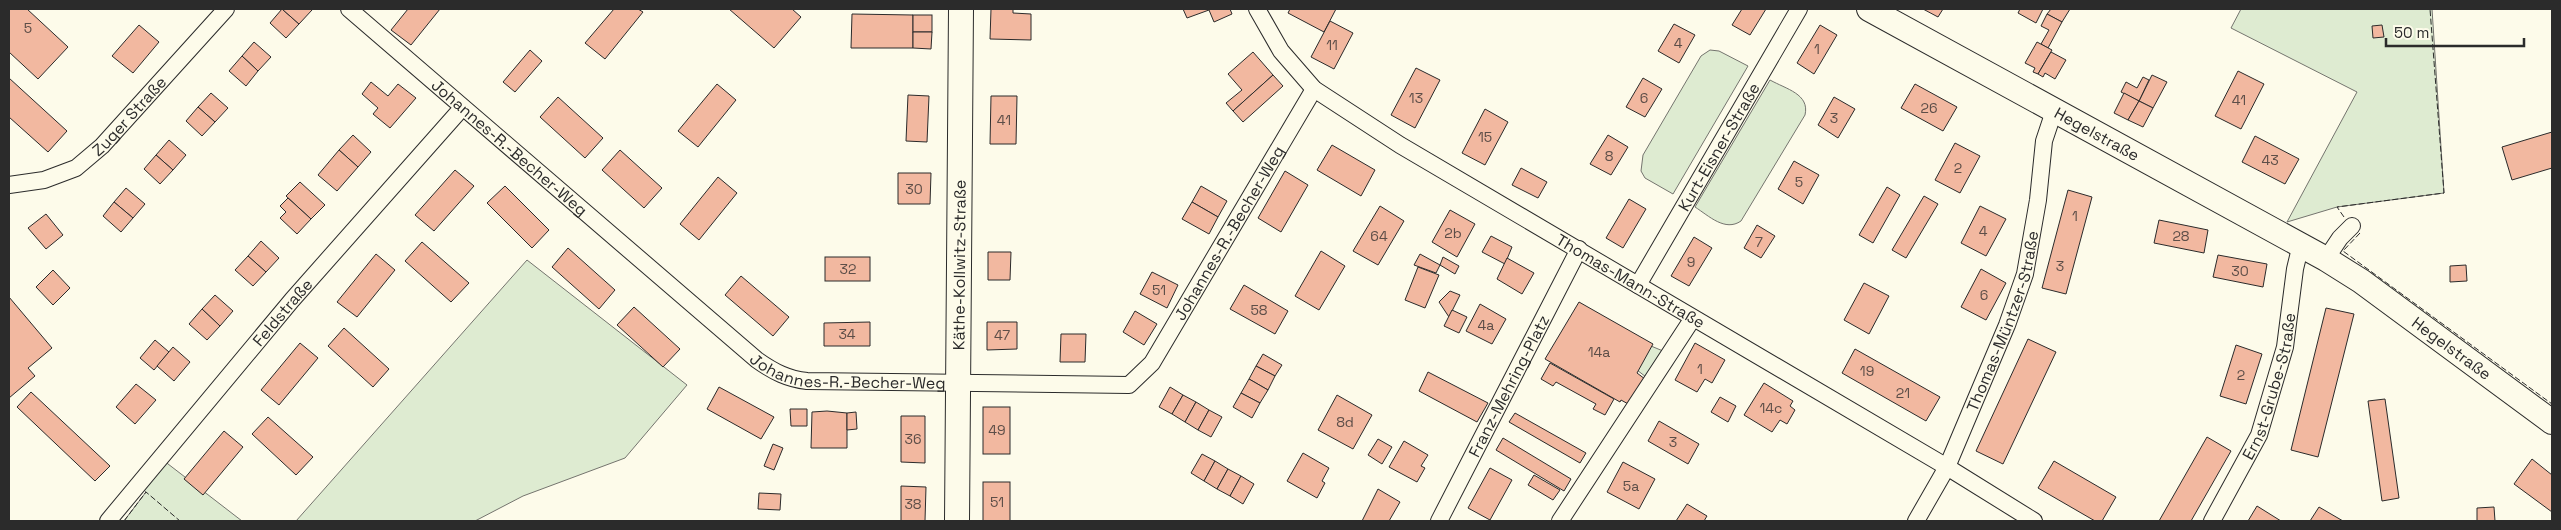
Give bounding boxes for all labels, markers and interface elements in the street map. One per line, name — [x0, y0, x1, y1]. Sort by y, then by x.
scale bar — [2386, 15, 2524, 47]
house number: 5 — [24, 19, 32, 37]
text: 50 m — [2394, 23, 2429, 42]
house number: 4 — [1674, 34, 1683, 52]
house number: 11 — [1326, 36, 1338, 54]
house number: 1 — [1814, 40, 1820, 58]
street label: Zuger Straße — [88, 72, 171, 160]
street label: Johannes-R.-Becher-Weg — [427, 74, 592, 220]
street label: Kurt-Eisner-Straße — [1673, 79, 1764, 215]
house number: 13 — [1409, 89, 1423, 107]
house number: 6 — [1640, 89, 1648, 107]
house number: 41 — [2232, 91, 2246, 109]
house number: 26 — [1920, 99, 1938, 117]
street label: Hegelstraße — [2051, 102, 2143, 166]
house number: 3 — [1830, 109, 1838, 127]
house number: 41 — [997, 111, 1011, 129]
house number: 15 — [1478, 128, 1492, 146]
street label: Johannes-R.-Becher-Weg — [1169, 142, 1289, 324]
house number: 8 — [1605, 147, 1614, 165]
house number: 43 — [2261, 151, 2279, 169]
house number: 2 — [1954, 159, 1962, 177]
house number: 5 — [1795, 173, 1803, 191]
house number: 30 — [905, 180, 923, 198]
street label: Käthe-Kollwitz-Straße — [948, 180, 970, 350]
house number: 1 — [2072, 207, 2078, 225]
house number: 4 — [1979, 222, 1988, 240]
house number: 2b — [1444, 224, 1462, 242]
house number: 64 — [1370, 227, 1388, 245]
house number: 28 — [2172, 227, 2190, 245]
street label: Thomas-Mann-Straße — [1552, 229, 1709, 333]
street label: Thomas-Müntzer-Straße — [1961, 229, 2043, 414]
house number: 7 — [1755, 233, 1763, 251]
house number: 9 — [1687, 253, 1695, 271]
house number: 3 — [2056, 257, 2064, 275]
house number: 32 — [840, 260, 856, 278]
house number: 30 — [2231, 262, 2249, 280]
street label: Feldstraße — [248, 274, 317, 350]
house number: 51 — [1152, 281, 1166, 299]
house number: 6 — [1980, 286, 1988, 304]
house number: 58 — [1250, 301, 1268, 319]
street label: Franz-Mehring-Platz — [1463, 311, 1554, 460]
street label: Ernst-Grube-Straße — [2237, 311, 2300, 463]
street label: Hegelstraße — [2408, 312, 2496, 384]
house number: 4a — [1478, 316, 1494, 334]
house number: 34 — [838, 325, 856, 343]
house number: 47 — [994, 326, 1010, 344]
house number: 14a — [1588, 343, 1610, 361]
street label: Johannes-R.-Becher-Weg — [746, 348, 946, 393]
house number: 1 — [1697, 360, 1703, 378]
house number: 19 — [1860, 362, 1874, 380]
house number: 2 — [2237, 366, 2245, 384]
house number: 21 — [1896, 384, 1910, 402]
house number: 14c — [1760, 399, 1782, 417]
house number: 8d — [1336, 413, 1354, 431]
house number: 49 — [988, 421, 1006, 439]
house number: 36 — [904, 430, 922, 448]
house number: 3 — [1669, 433, 1677, 451]
house number: 5a — [1623, 477, 1639, 495]
house number: 51 — [990, 493, 1004, 511]
house number: 38 — [904, 495, 922, 513]

